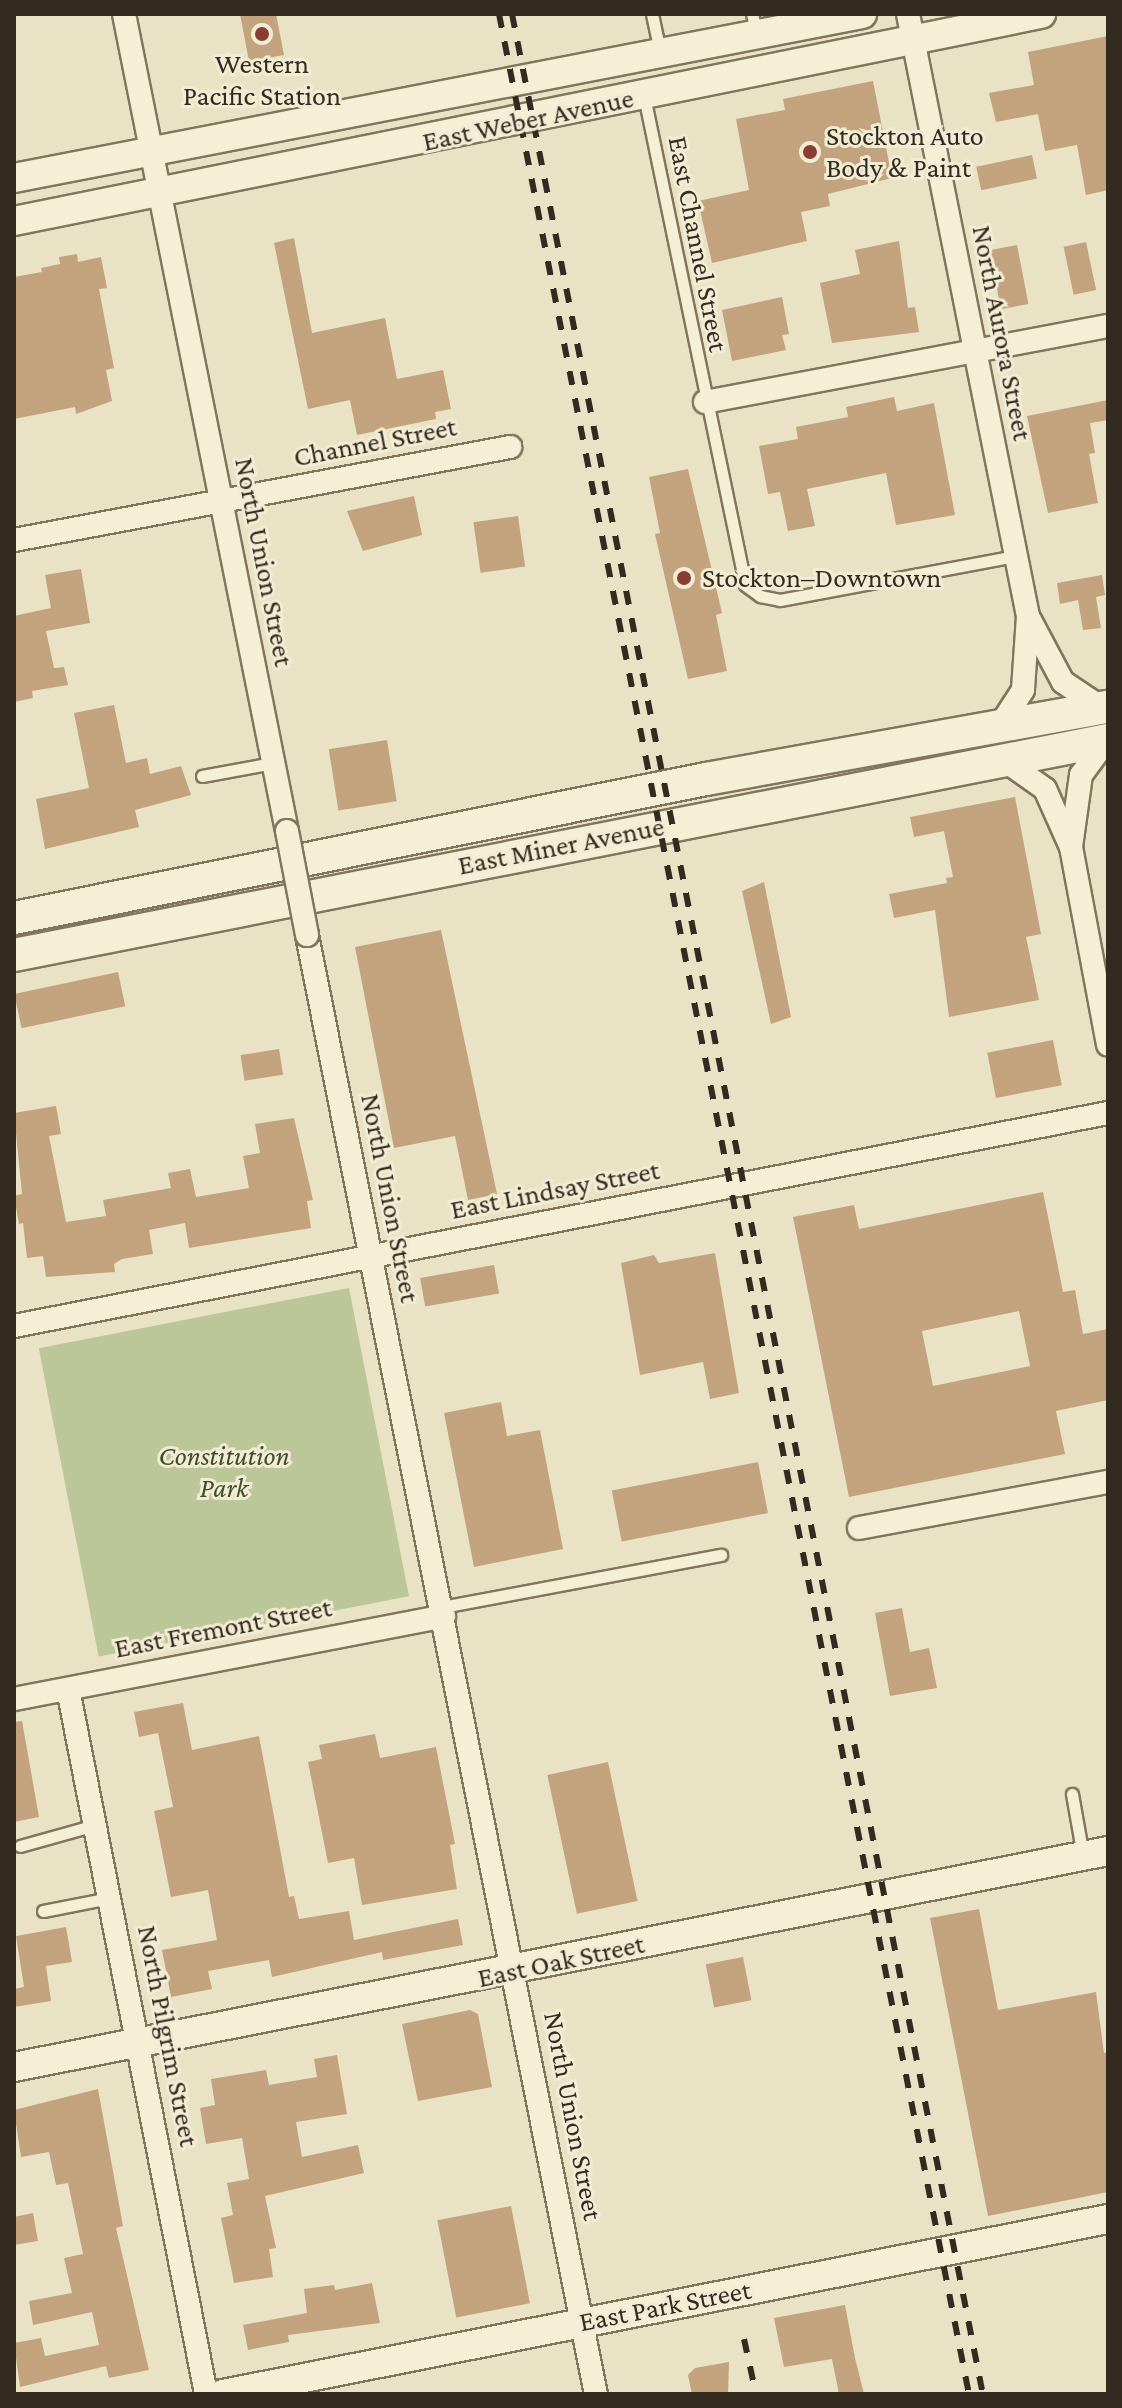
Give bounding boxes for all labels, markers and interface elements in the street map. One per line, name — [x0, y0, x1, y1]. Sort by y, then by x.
marker: Western Pacific Station — [253, 25, 271, 43]
place label: Western Pacific Station — [183, 47, 341, 113]
street label: East Weber Avenue — [419, 81, 637, 159]
place label: Stockton Auto Body & Paint — [826, 119, 984, 185]
street label: East Channel Street — [661, 133, 735, 355]
marker: Stockton Auto Body & Paint — [801, 143, 819, 161]
street label: North Aurora Street — [965, 223, 1039, 443]
street label: Channel Street — [291, 410, 459, 474]
street label: North Union Street — [227, 455, 301, 669]
place label: Stockton–Downtown — [702, 561, 941, 595]
marker: Stockton–Downtown — [673, 567, 695, 589]
street label: East Miner Avenue — [455, 810, 667, 882]
street label: North Union Street — [353, 1091, 427, 1305]
street label: East Lindsay Street — [448, 1153, 662, 1227]
park label: Constitution Park — [158, 1439, 290, 1505]
street label: East Fremont Street — [112, 1590, 334, 1666]
street label: North Pilgrim Street — [130, 1923, 206, 2149]
street label: East Oak Street — [475, 1927, 647, 1995]
street label: North Union Street — [536, 2009, 610, 2223]
street label: East Park Street — [576, 2273, 754, 2339]

